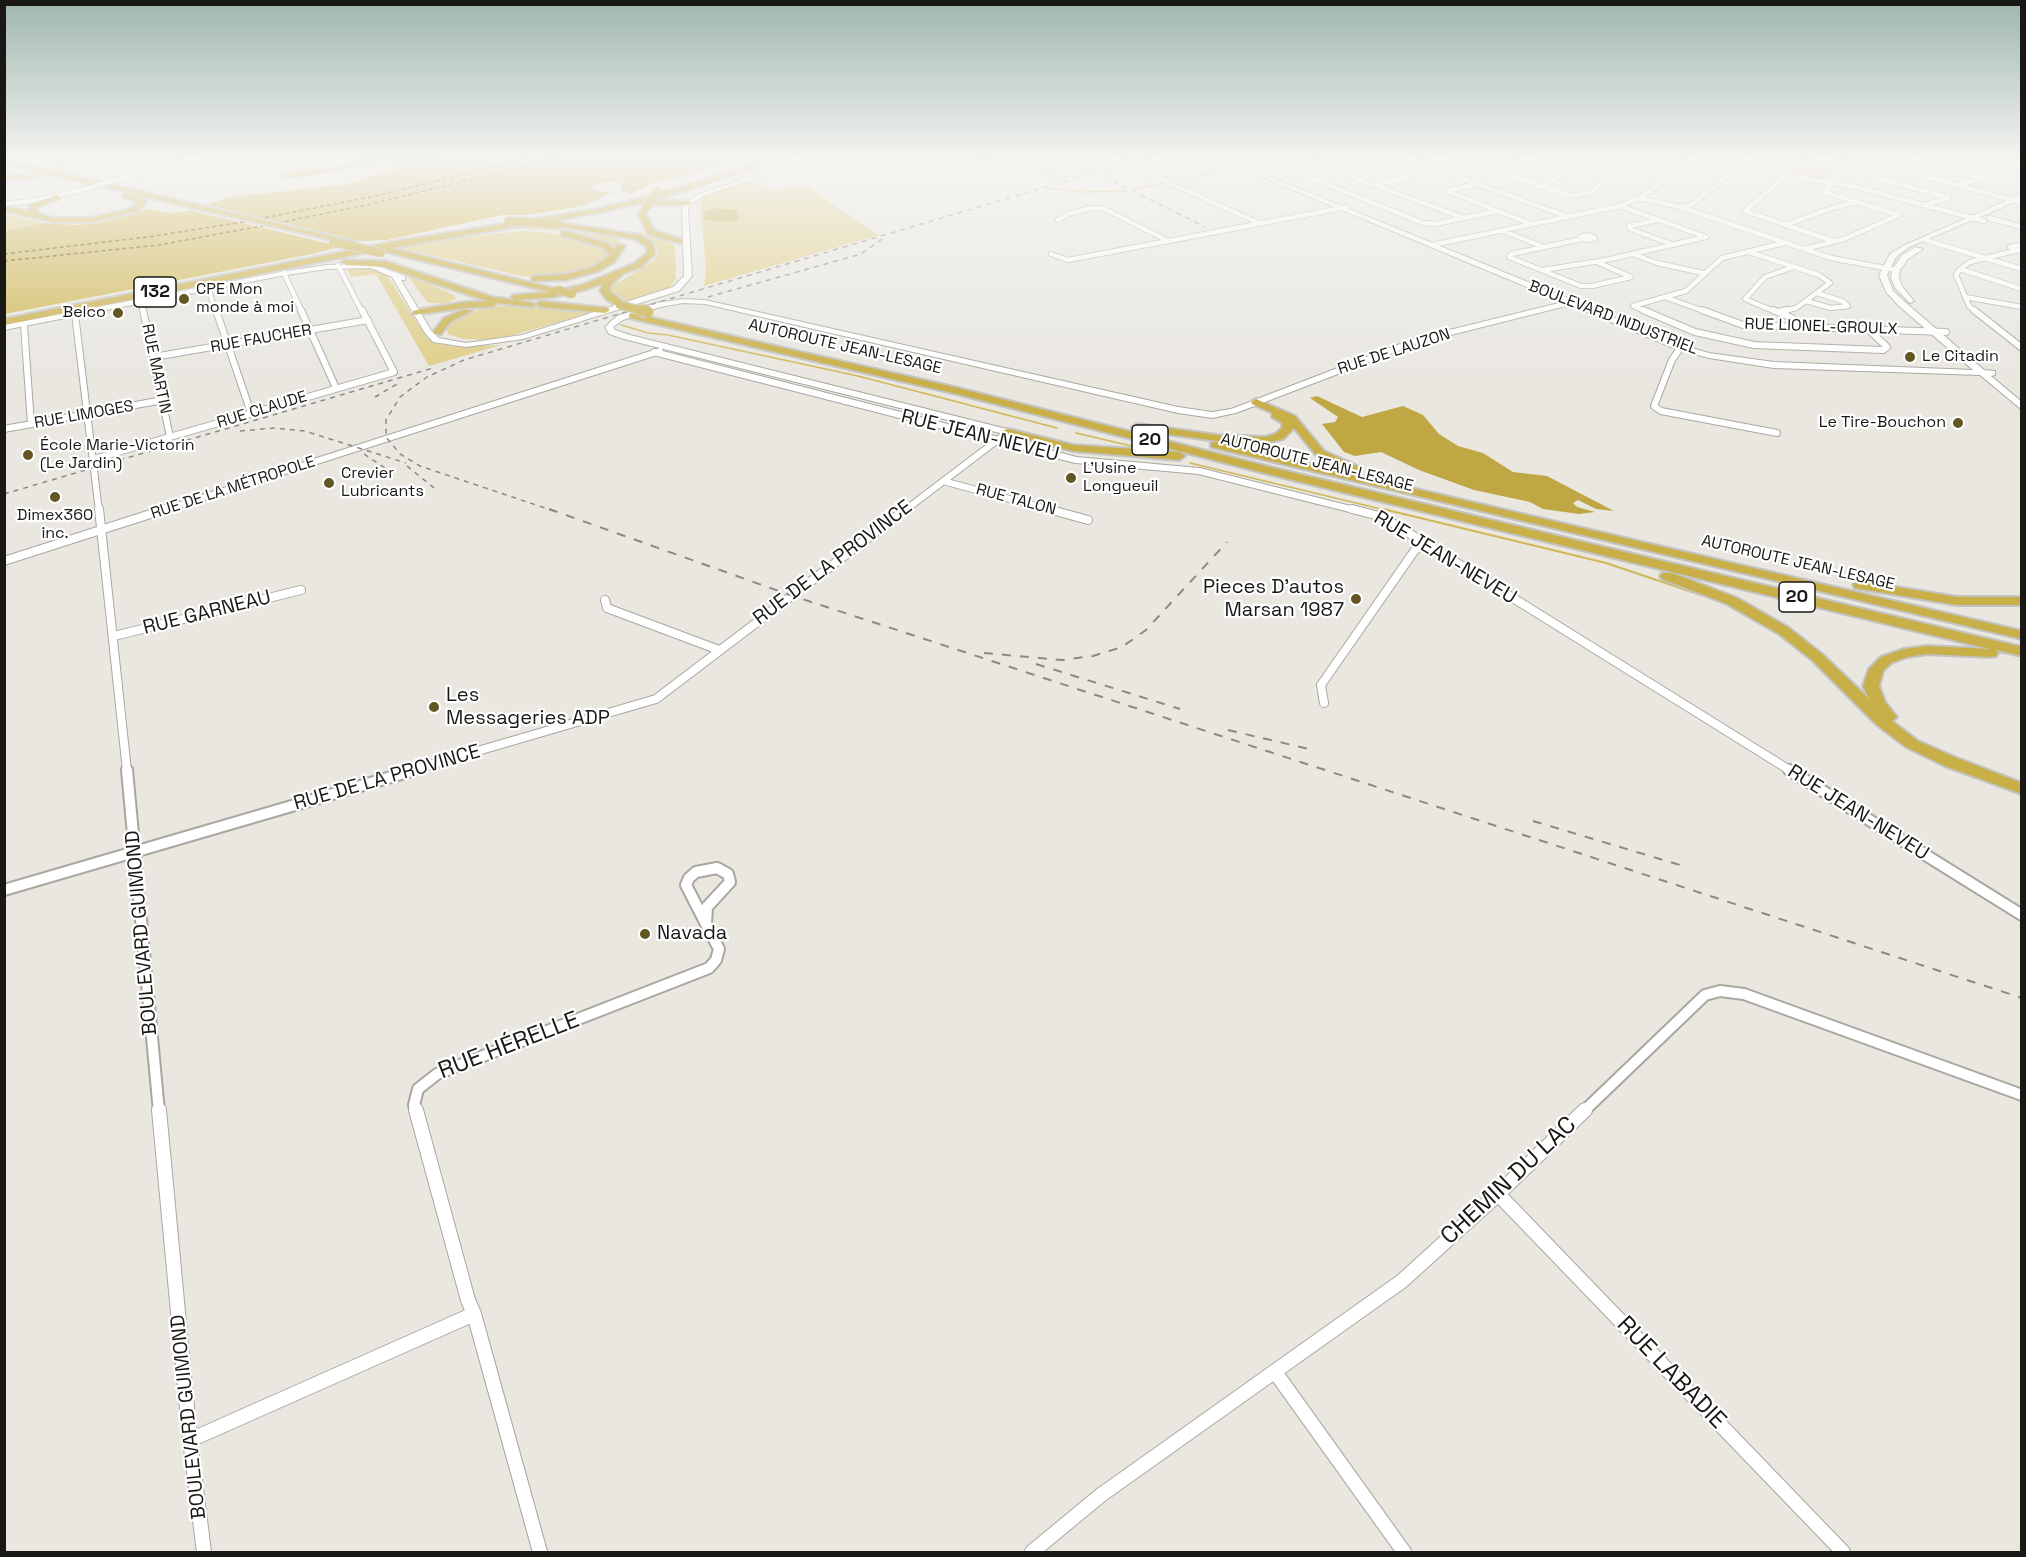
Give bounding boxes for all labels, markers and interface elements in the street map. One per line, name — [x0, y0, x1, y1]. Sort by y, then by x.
road number: 132 — [134, 277, 176, 307]
street label: BOULEVARD INDUSTRIEL — [1526, 277, 1700, 359]
place label: CPE Mon monde à moi — [196, 280, 294, 318]
marker: CPE Mon monde à moi — [177, 292, 191, 306]
place label: Belco — [63, 303, 106, 323]
marker: Belco — [111, 306, 125, 320]
street label: AUTOROUTE JEAN-LESAGE — [747, 315, 943, 379]
street label: RUE LIONEL-GROULX — [1744, 315, 1898, 339]
street label: RUE FAUCHER — [209, 321, 313, 357]
street label: RUE MARTIN — [137, 322, 175, 416]
street label: RUE DE LAUZON — [1335, 325, 1453, 379]
place label: Le Citadin — [1922, 347, 1999, 367]
marker: Le Citadin — [1903, 350, 1917, 364]
street label: RUE CLAUDE — [215, 387, 309, 433]
street label: RUE LIMOGES — [33, 397, 135, 433]
street label: RUE JEAN-NEVEU — [899, 405, 1061, 467]
place label: Le Tire-Bouchon — [1819, 413, 1946, 433]
marker: Le Tire-Bouchon — [1951, 416, 1965, 430]
road number: 20 — [1132, 425, 1168, 455]
street label: AUTOROUTE JEAN-LESAGE — [1219, 430, 1415, 496]
place label: École Marie-Victorin (Le Jardin) — [40, 436, 195, 474]
marker: École Marie-Victorin (Le Jardin) — [21, 448, 35, 462]
street label: RUE DE LA MÉTROPOLE — [148, 452, 318, 524]
place label: L'Usine Longueuil — [1083, 459, 1159, 497]
place label: Crevier Lubricants — [341, 464, 424, 502]
marker: L'Usine Longueuil — [1064, 471, 1078, 485]
marker: Crevier Lubricants — [322, 476, 336, 490]
street label: RUE TALON — [974, 480, 1058, 520]
marker: Dimex360 inc. — [48, 490, 62, 504]
street label: RUE DE LA PROVINCE — [749, 495, 917, 631]
place label: Dimex360 inc. — [17, 506, 93, 544]
street label: RUE JEAN-NEVEU — [1369, 506, 1521, 610]
street label: AUTOROUTE JEAN-LESAGE — [1700, 531, 1896, 595]
place label: Pieces D'autos Marsan 1987 — [1203, 576, 1344, 623]
road number: 20 — [1779, 582, 1815, 612]
street label: RUE GARNEAU — [141, 586, 273, 640]
marker: Pieces D'autos Marsan 1987 — [1349, 592, 1363, 606]
place label: Les Messageries ADP — [446, 684, 610, 731]
marker: Les Messageries ADP — [427, 700, 441, 714]
street label: RUE DE LA PROVINCE — [291, 740, 483, 816]
street label: RUE JEAN-NEVEU — [1783, 760, 1933, 866]
street label: BOULEVARD GUIMOND — [121, 830, 163, 1036]
place label: Navada — [657, 922, 727, 946]
marker: Navada — [638, 927, 652, 941]
street label: RUE HÉRELLE — [435, 1006, 583, 1086]
street label: CHEMIN DU LAC — [1435, 1111, 1583, 1251]
street label: RUE LABADIE — [1610, 1311, 1732, 1435]
street label: BOULEVARD GUIMOND — [166, 1313, 212, 1521]

